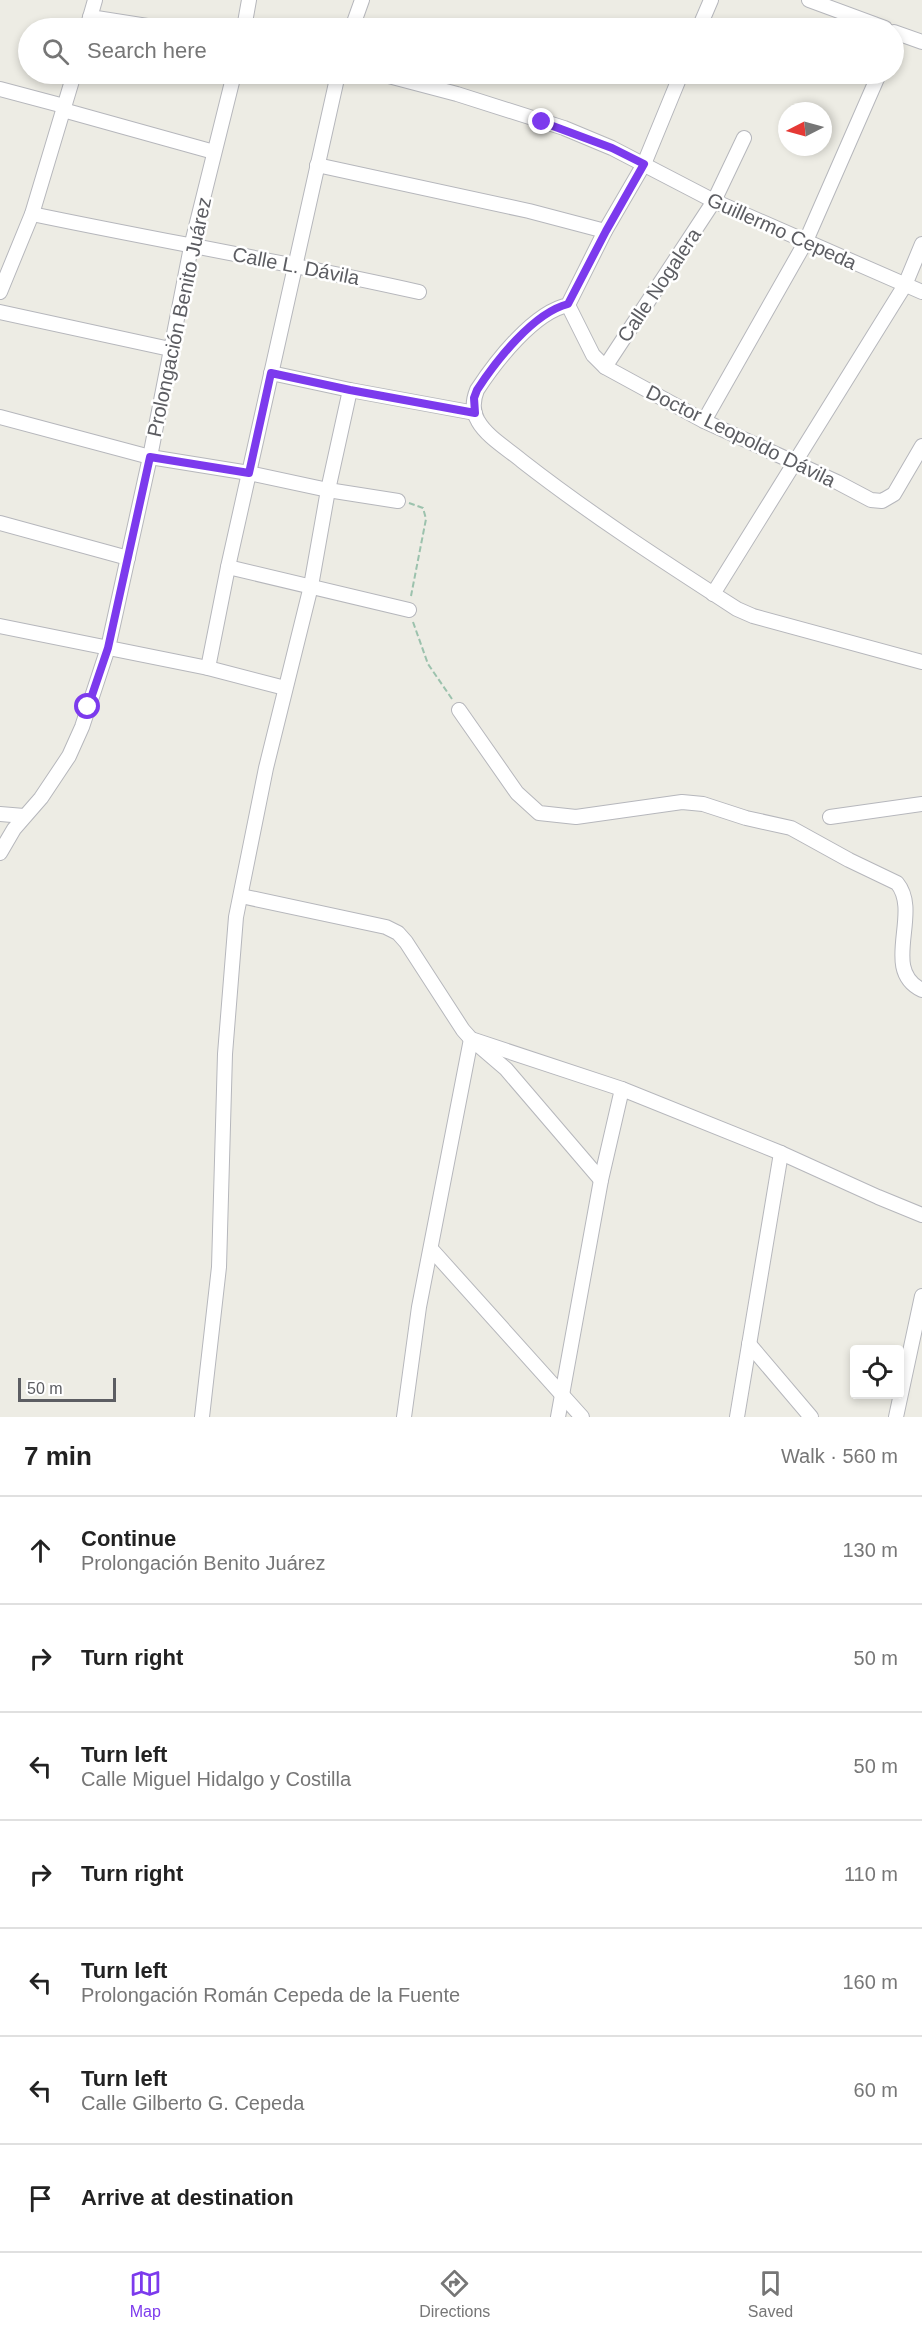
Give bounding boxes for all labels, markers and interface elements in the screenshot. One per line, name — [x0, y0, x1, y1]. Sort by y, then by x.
search box — [18, 18, 904, 84]
icon: search — [39, 35, 72, 68]
text: Search here — [87, 38, 207, 63]
north arrow — [778, 102, 832, 156]
route end — [528, 108, 554, 134]
street label: Guillermo Cepeda — [704, 188, 861, 274]
street label: Prolongación Benito Juárez — [143, 195, 215, 439]
street label: Calle Nogalera — [613, 223, 706, 346]
street label: Calle L. Dávila — [231, 243, 362, 289]
street label: Doctor Leopoldo Dávila — [643, 381, 840, 492]
route start — [74, 693, 100, 719]
map controls — [850, 1345, 904, 1399]
button: locate — [850, 1345, 904, 1399]
scale bar — [18, 1375, 116, 1402]
text: 50 m — [27, 1380, 63, 1397]
text: 7 min — [24, 1441, 92, 1471]
text: Walk · 560 m — [781, 1445, 898, 1467]
text: Continue — [81, 1526, 176, 1551]
icon: ahead — [24, 1534, 57, 1567]
text: 130 m — [842, 1539, 898, 1561]
text: Prolongación Benito Juárez — [81, 1552, 326, 1574]
icon: right — [24, 1642, 57, 1675]
text: Turn right — [81, 1645, 183, 1670]
text: 50 m — [854, 1647, 898, 1669]
text: Turn left — [81, 1742, 167, 1767]
icon: left — [24, 1750, 57, 1783]
text: 50 m — [854, 1755, 898, 1777]
text: Calle Miguel Hidalgo y Costilla — [81, 1768, 351, 1790]
icon: right — [24, 1858, 57, 1891]
text: Turn right — [81, 1861, 183, 1886]
text: 110 m — [844, 1863, 898, 1885]
text: Turn left — [81, 1958, 167, 1983]
icon: left — [24, 1966, 57, 1999]
text: 160 m — [842, 1971, 898, 1993]
text: Prolongación Román Cepeda de la Fuente — [81, 1984, 460, 2006]
text: Turn left — [81, 2066, 167, 2091]
icon: left — [24, 2074, 57, 2107]
text: 60 m — [854, 2079, 898, 2101]
text: Calle Gilberto G. Cepeda — [81, 2092, 304, 2114]
icon: arrive — [24, 2182, 57, 2215]
text: Arrive at destination — [81, 2185, 294, 2210]
tab: Map — [129, 2267, 162, 2321]
tab: Directions — [419, 2267, 490, 2321]
tab: Saved — [748, 2267, 793, 2321]

